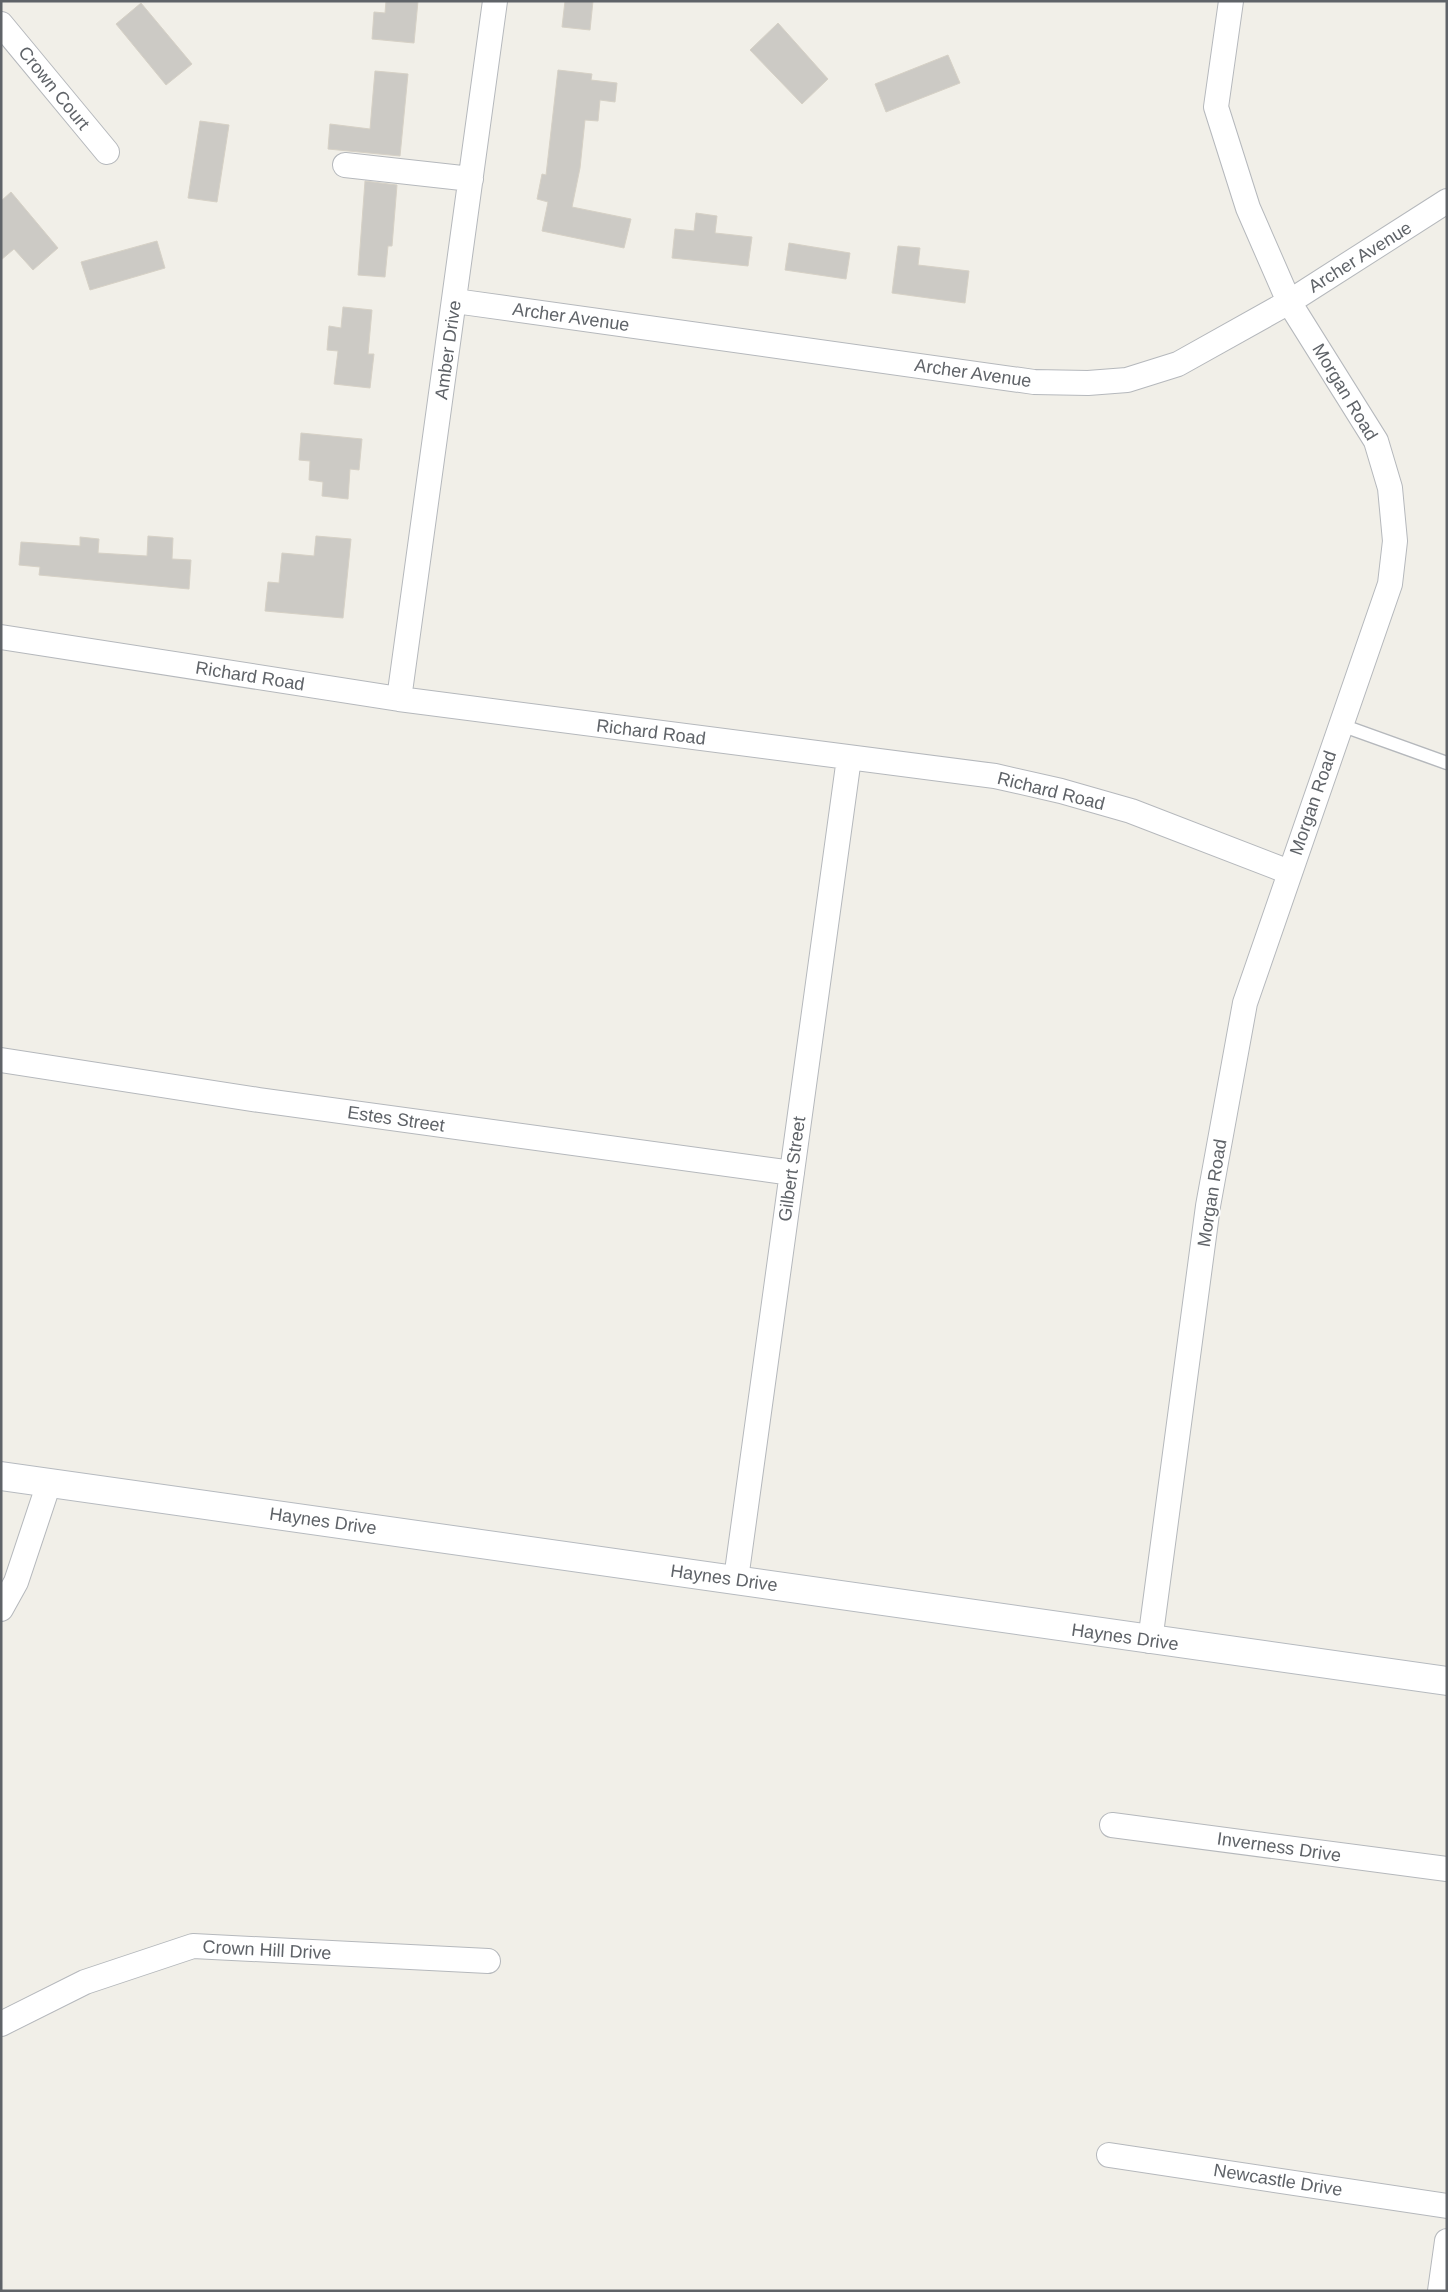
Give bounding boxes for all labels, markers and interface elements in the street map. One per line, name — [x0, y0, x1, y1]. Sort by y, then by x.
street label: Crown Court — [14, 42, 94, 134]
street label: Archer Avenue — [1305, 217, 1415, 297]
street label: Amber Drive — [431, 299, 465, 401]
street label: Archer Avenue — [511, 299, 631, 335]
street label: Morgan Road — [1308, 340, 1382, 444]
street label: Archer Avenue — [913, 355, 1033, 391]
street label: Richard Road — [194, 658, 306, 694]
street label: Richard Road — [595, 715, 707, 749]
street label: Morgan Road — [1286, 748, 1340, 858]
street label: Richard Road — [995, 768, 1107, 814]
street label: Estes Street — [346, 1102, 446, 1136]
street label: Gilbert Street — [775, 1115, 809, 1223]
street label: Morgan Road — [1194, 1138, 1230, 1248]
street label: Haynes Drive — [268, 1504, 378, 1538]
street label: Haynes Drive — [669, 1561, 779, 1595]
street label: Haynes Drive — [1070, 1620, 1180, 1654]
street label: Inverness Drive — [1216, 1828, 1342, 1866]
street label: Crown Hill Drive — [202, 1937, 332, 1963]
street label: Newcastle Drive — [1212, 2160, 1344, 2200]

